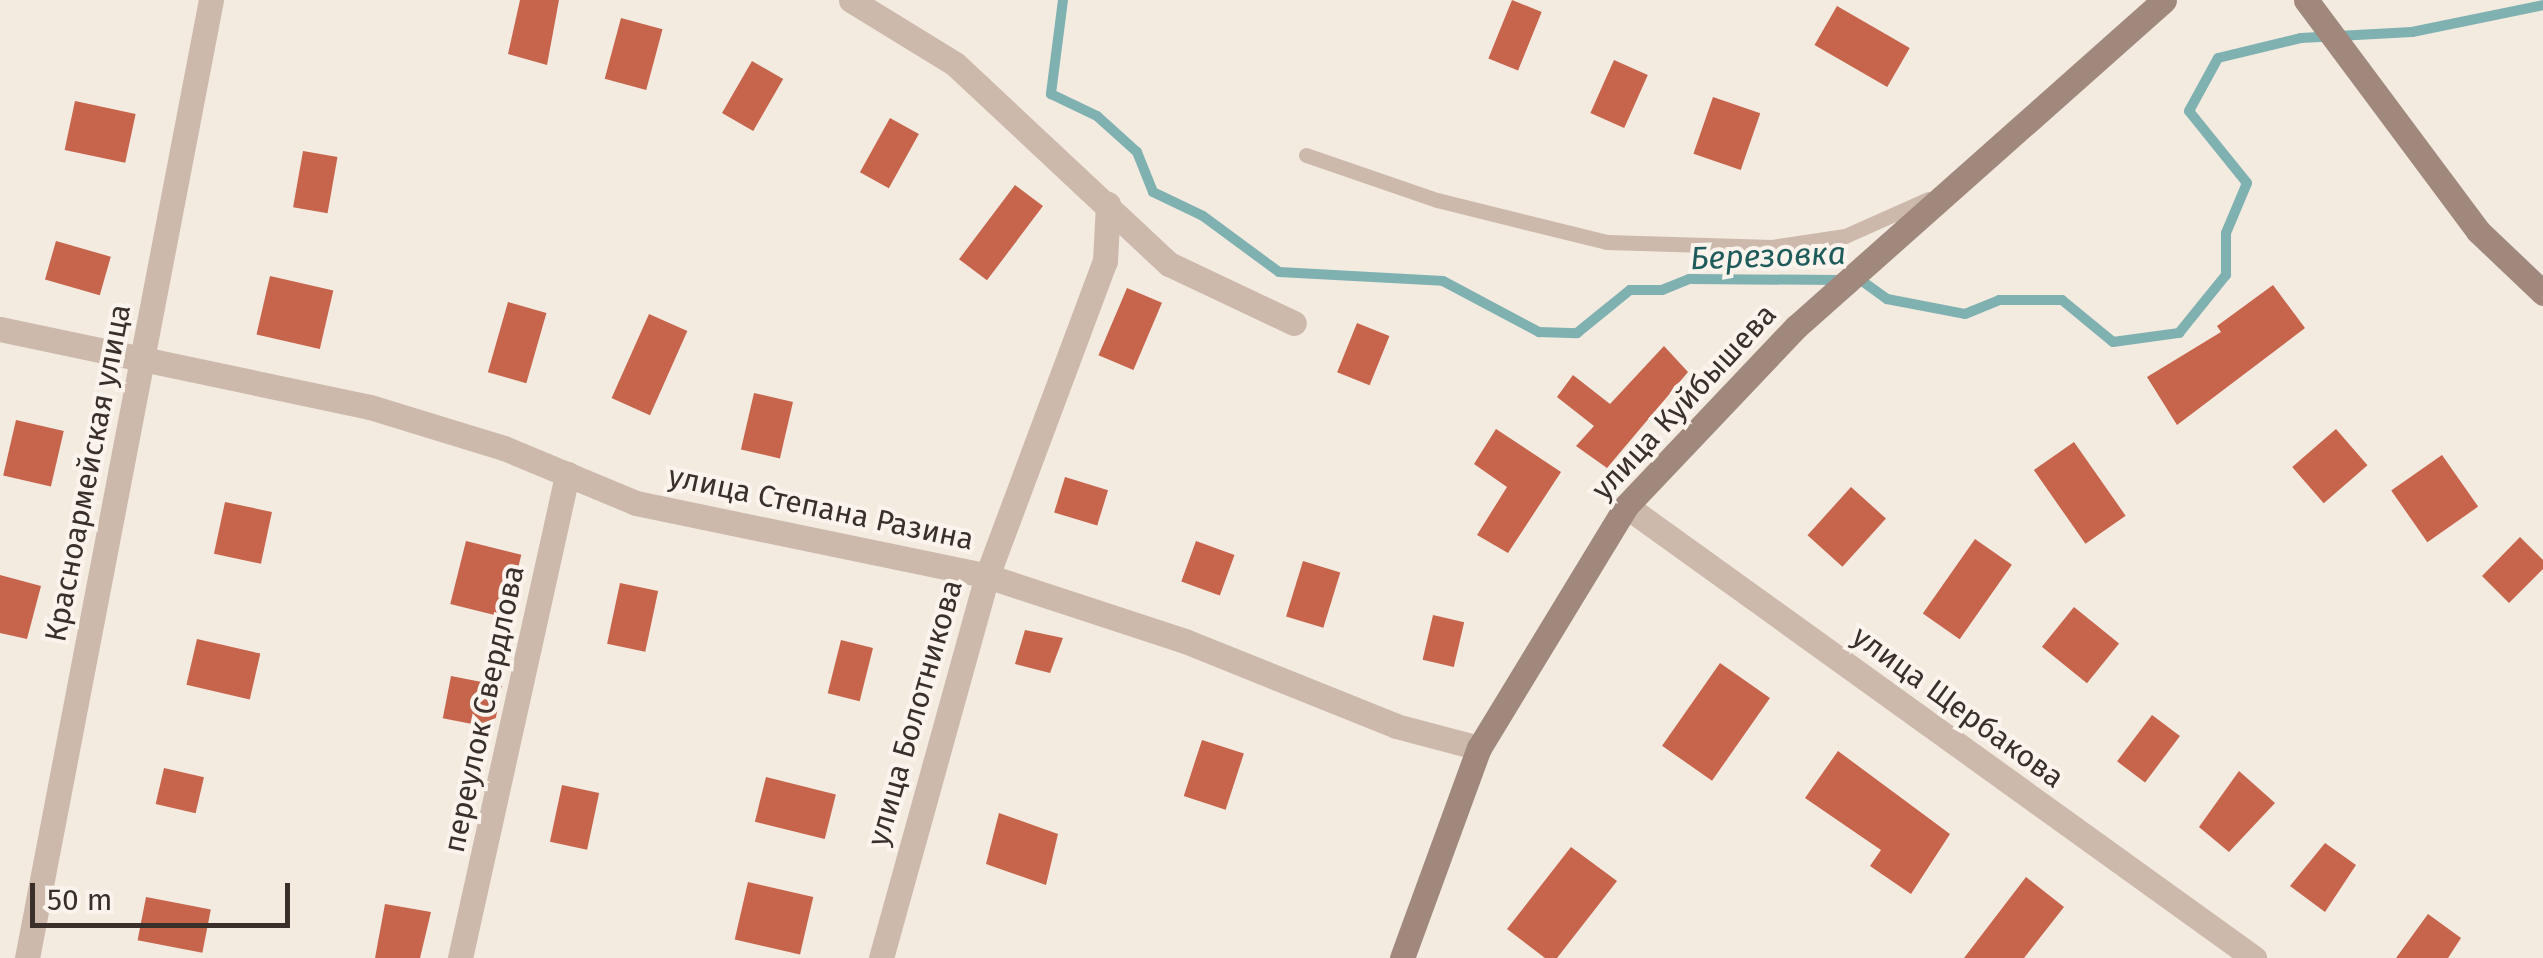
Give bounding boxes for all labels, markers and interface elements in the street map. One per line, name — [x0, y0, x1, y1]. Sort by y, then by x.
water label: Березовка — [1690, 234, 1846, 278]
street label: улица Куйбышева — [1584, 297, 1784, 507]
street label: Красноармейская улица — [38, 301, 138, 645]
street label: улица Степана Разина — [665, 458, 977, 558]
street label: переулок Свердлова — [436, 562, 532, 856]
street label: улица Болотникова — [860, 576, 970, 850]
street label: улица Щербакова — [1845, 618, 2071, 796]
scale bar — [35, 863, 295, 925]
text: 50 m — [47, 882, 112, 918]

